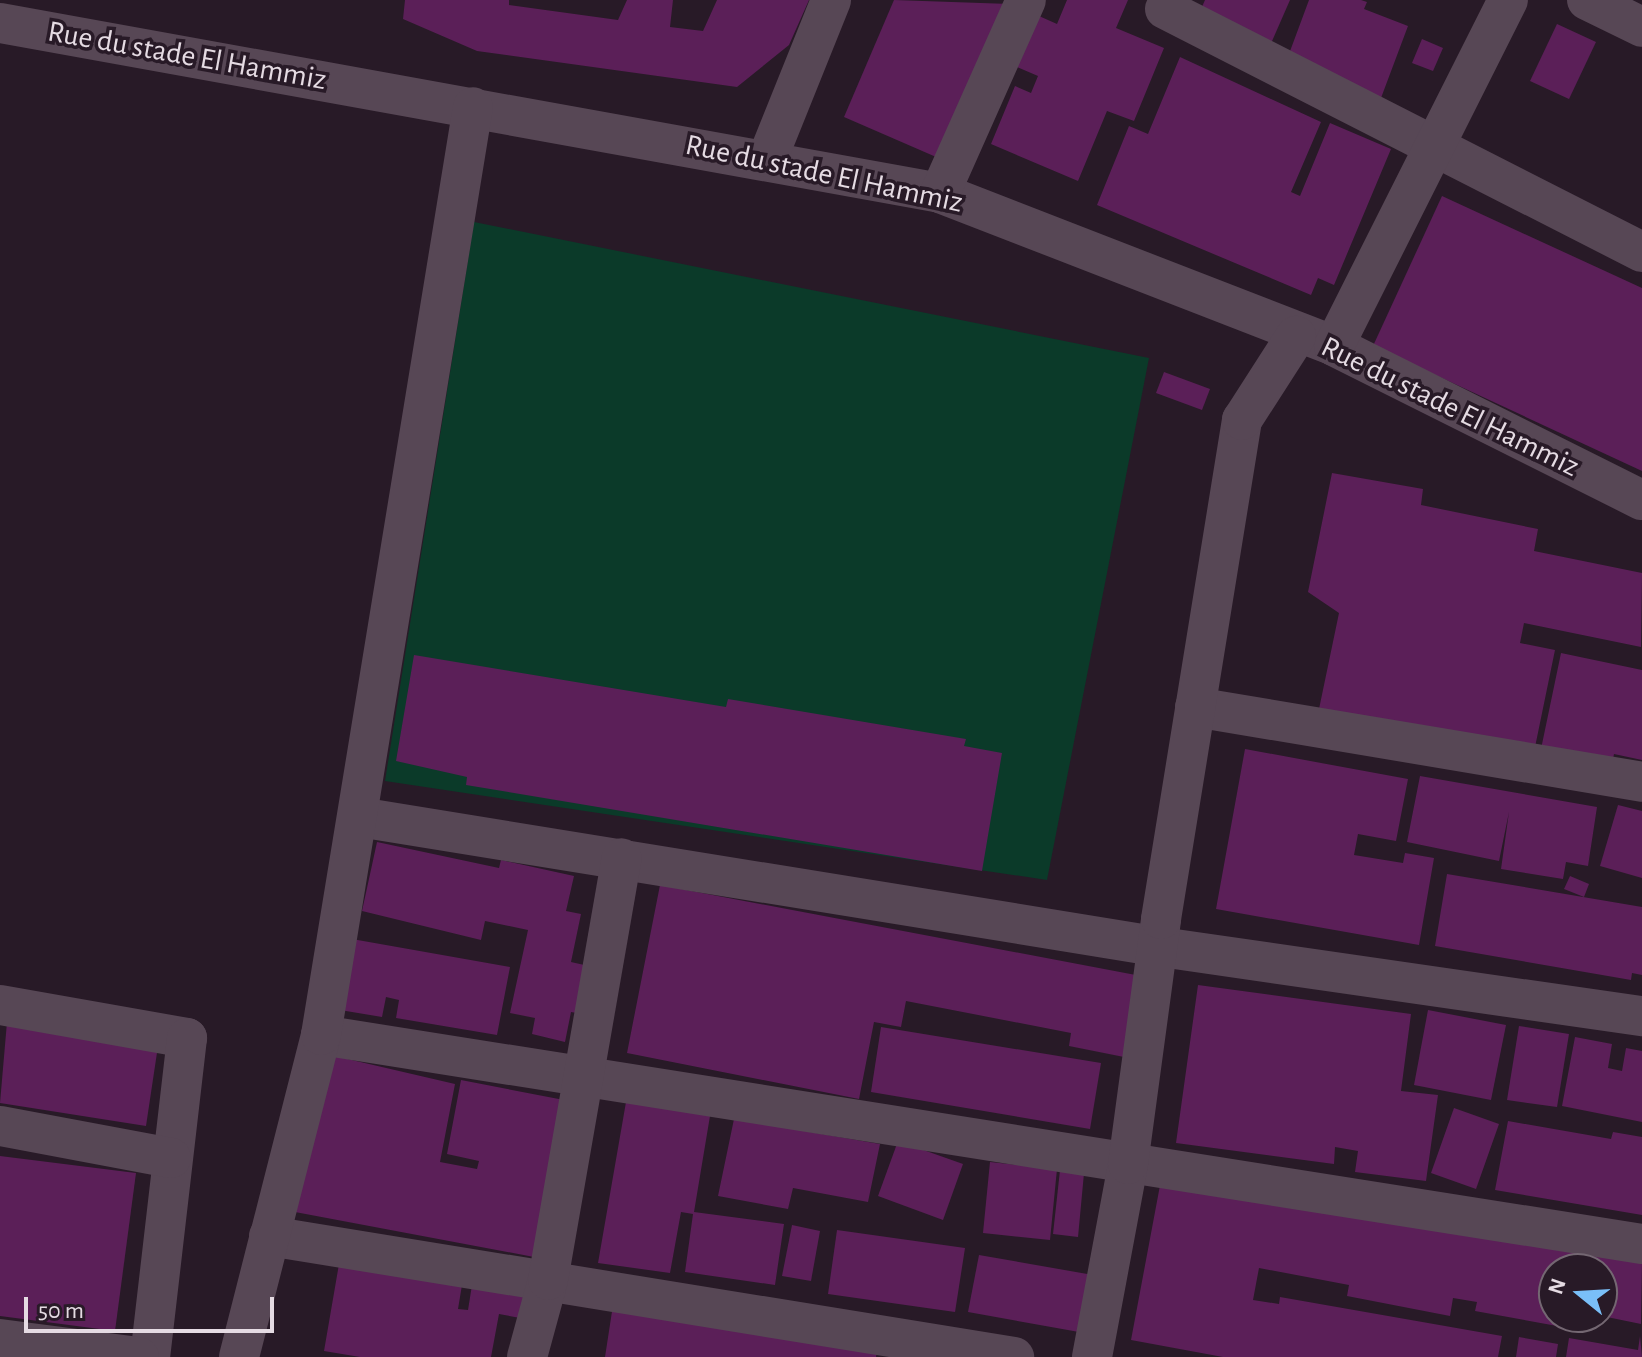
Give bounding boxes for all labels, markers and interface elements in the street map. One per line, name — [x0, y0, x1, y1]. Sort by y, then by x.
street label: Rue du stade El Hammiz — [45, 14, 329, 98]
street label: Rue du stade El Hammiz — [682, 127, 966, 221]
street label: Rue du stade El Hammiz — [1315, 329, 1585, 485]
north arrow — [1538, 1253, 1618, 1333]
text: N — [1544, 1276, 1570, 1297]
scale bar — [28, 1281, 278, 1331]
text: 50 m — [38, 1299, 84, 1323]

